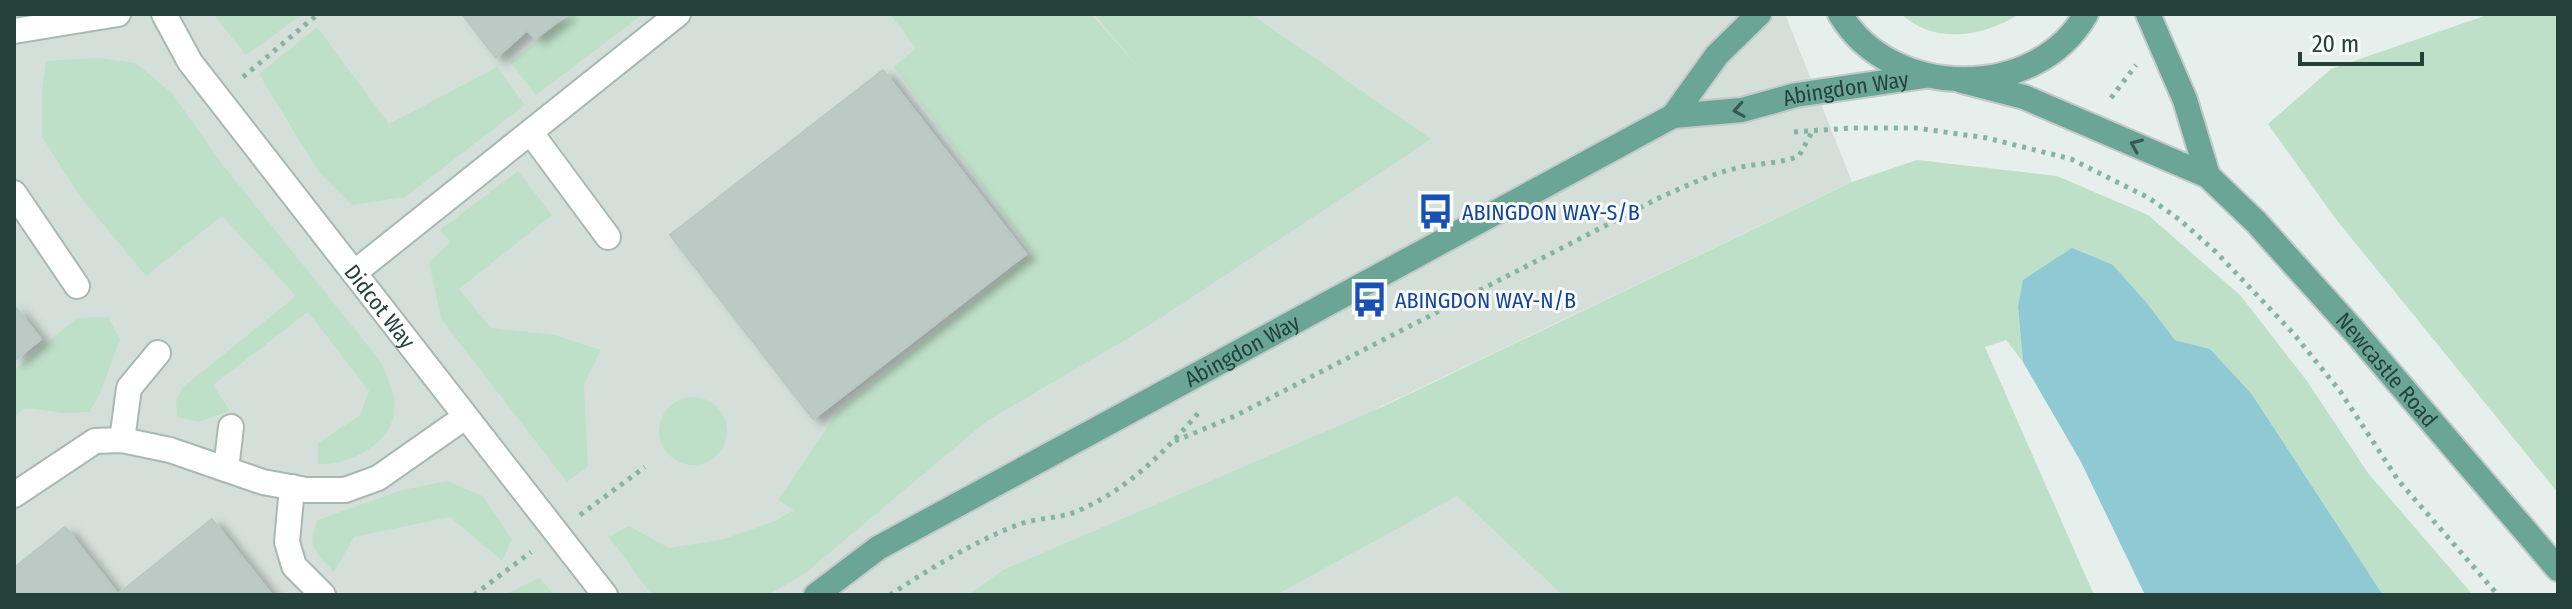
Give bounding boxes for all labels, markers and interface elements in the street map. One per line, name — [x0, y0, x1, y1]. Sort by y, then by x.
scale bar — [2300, 16, 2422, 66]
text: 20 m — [2312, 30, 2359, 58]
street label: Abingdon Way — [1780, 65, 1910, 112]
one-way arrow — [1732, 101, 1745, 118]
one-way arrow — [2130, 139, 2144, 155]
bus stop icon: ABINGDON WAY-S/B — [1417, 193, 1455, 231]
place label: ABINGDON WAY-S/B — [1462, 199, 1640, 226]
street label: Didcot Way — [339, 259, 421, 354]
bus stop icon: ABINGDON WAY-N/B — [1350, 281, 1388, 319]
place label: ABINGDON WAY-N/B — [1395, 287, 1576, 314]
street label: Newcastle Road — [2330, 307, 2444, 432]
street label: Abingdon Way — [1180, 308, 1304, 392]

